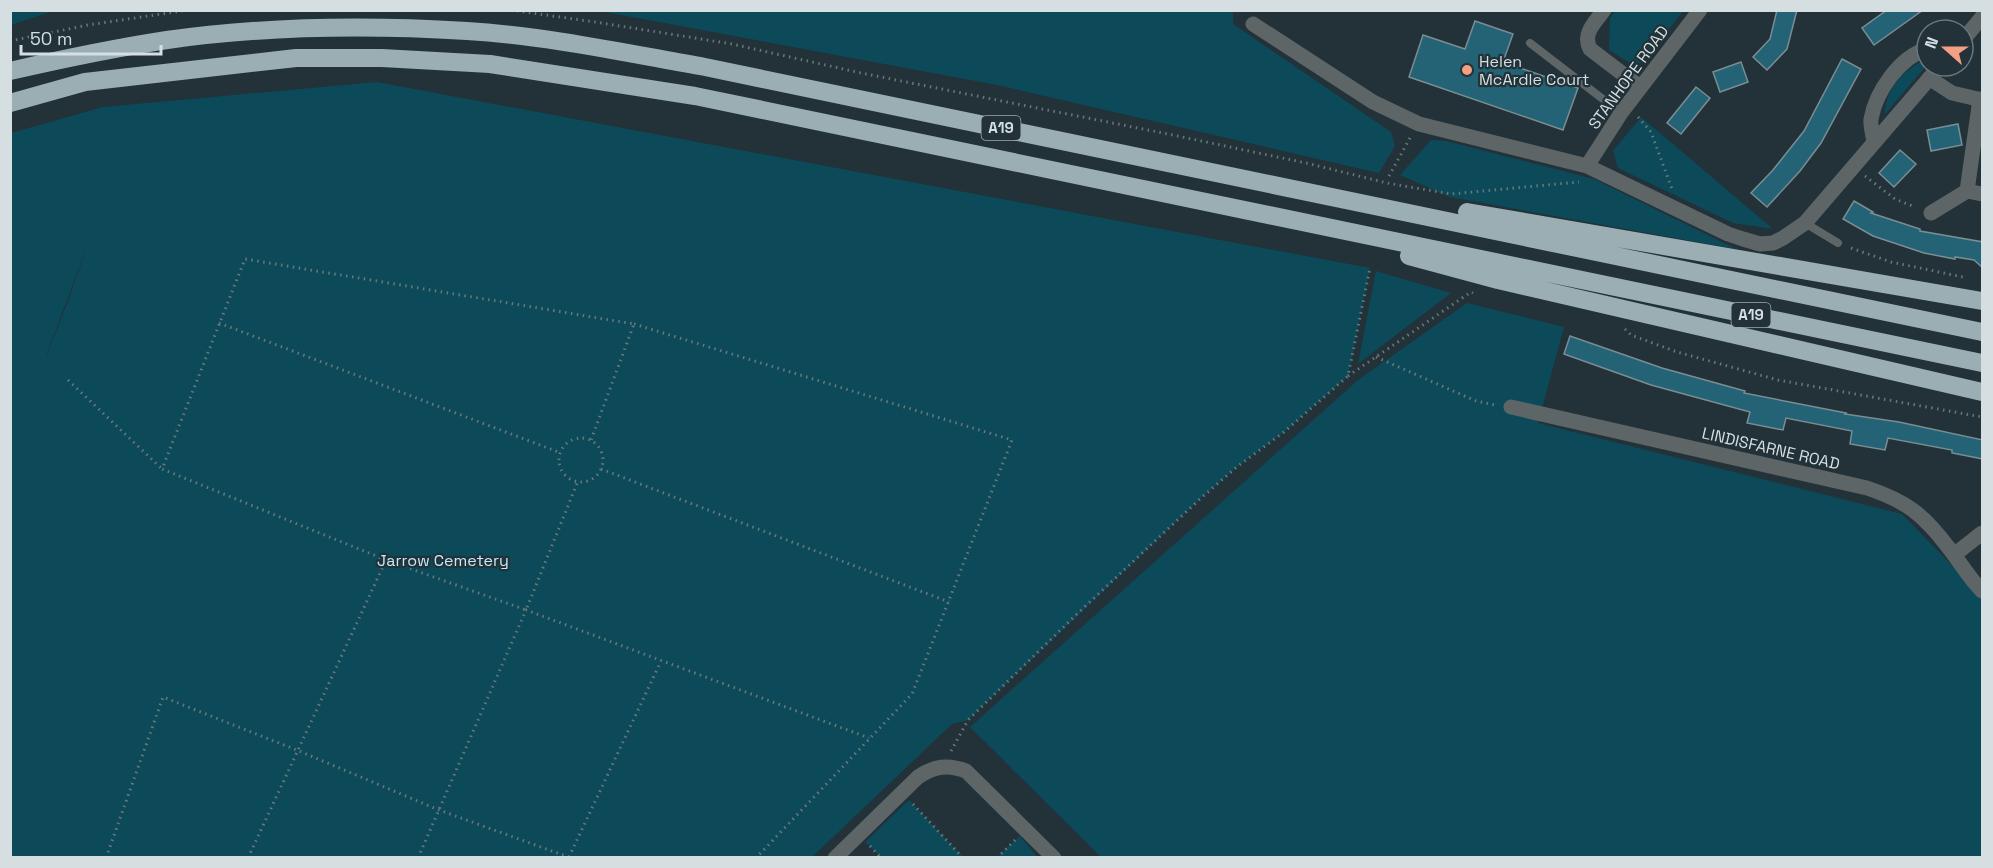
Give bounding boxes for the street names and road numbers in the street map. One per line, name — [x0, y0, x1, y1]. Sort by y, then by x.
street label: STANHOPE ROAD — [1584, 21, 1673, 133]
road number: A19 — [982, 116, 1020, 140]
road number: A19 — [1732, 303, 1770, 327]
street label: LINDISFARNE ROAD — [1700, 422, 1842, 475]

